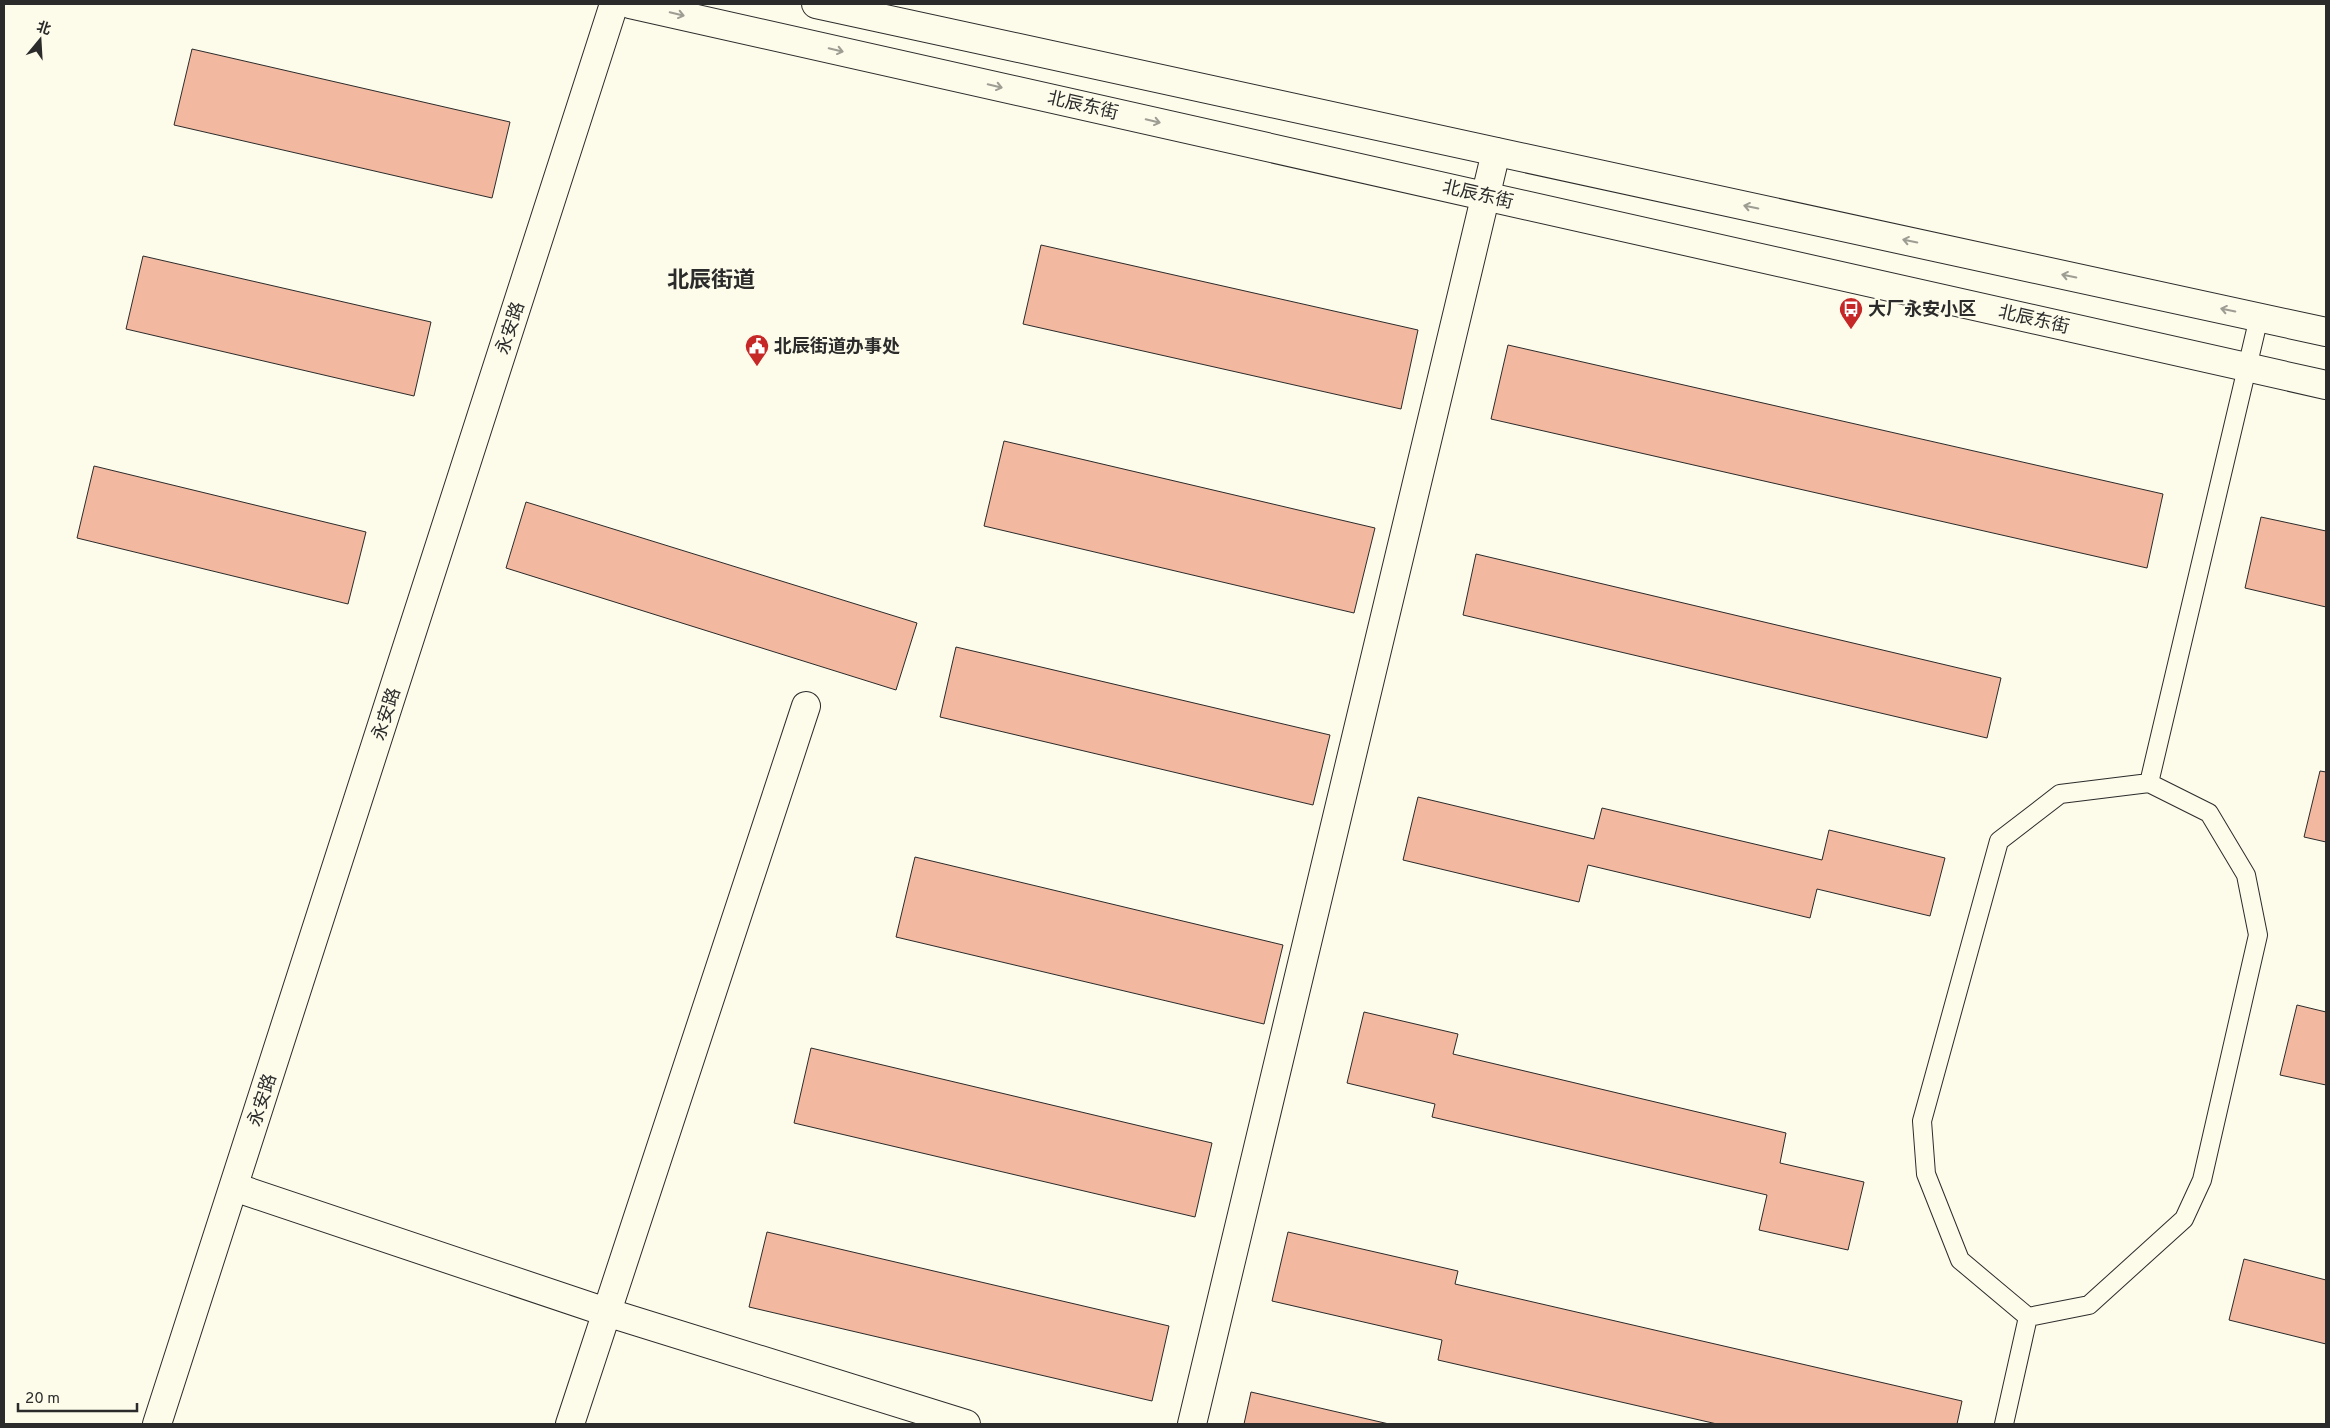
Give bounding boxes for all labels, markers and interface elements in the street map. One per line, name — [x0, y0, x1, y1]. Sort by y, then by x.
one-way arrow — [669, 10, 685, 20]
north arrow — [15, 15, 65, 65]
text: 北 — [34, 19, 53, 39]
one-way arrow — [827, 46, 843, 55]
one-way arrow — [986, 81, 1002, 91]
street label: 北辰东街 — [1045, 87, 1120, 126]
one-way arrow — [1145, 117, 1161, 126]
street label: 北辰东街 — [1440, 176, 1515, 215]
one-way arrow — [1744, 202, 1760, 211]
one-way arrow — [1902, 236, 1918, 245]
district label: 北辰街道 — [667, 268, 755, 295]
one-way arrow — [2061, 270, 2077, 280]
bus stop icon: 大厂永安小区 — [1838, 296, 1864, 330]
street label: 永安路 — [492, 299, 531, 358]
place label: 大厂永安小区 — [1868, 299, 1976, 322]
street label: 北辰东街 — [1996, 301, 2071, 340]
one-way arrow — [2220, 305, 2236, 314]
public building icon: 北辰街道办事处 — [744, 333, 770, 367]
place label: 北辰街道办事处 — [774, 336, 900, 359]
street label: 永安路 — [368, 685, 407, 744]
street label: 永安路 — [244, 1071, 283, 1130]
scale bar — [18, 1380, 136, 1412]
text: 20 m — [25, 1390, 60, 1409]

